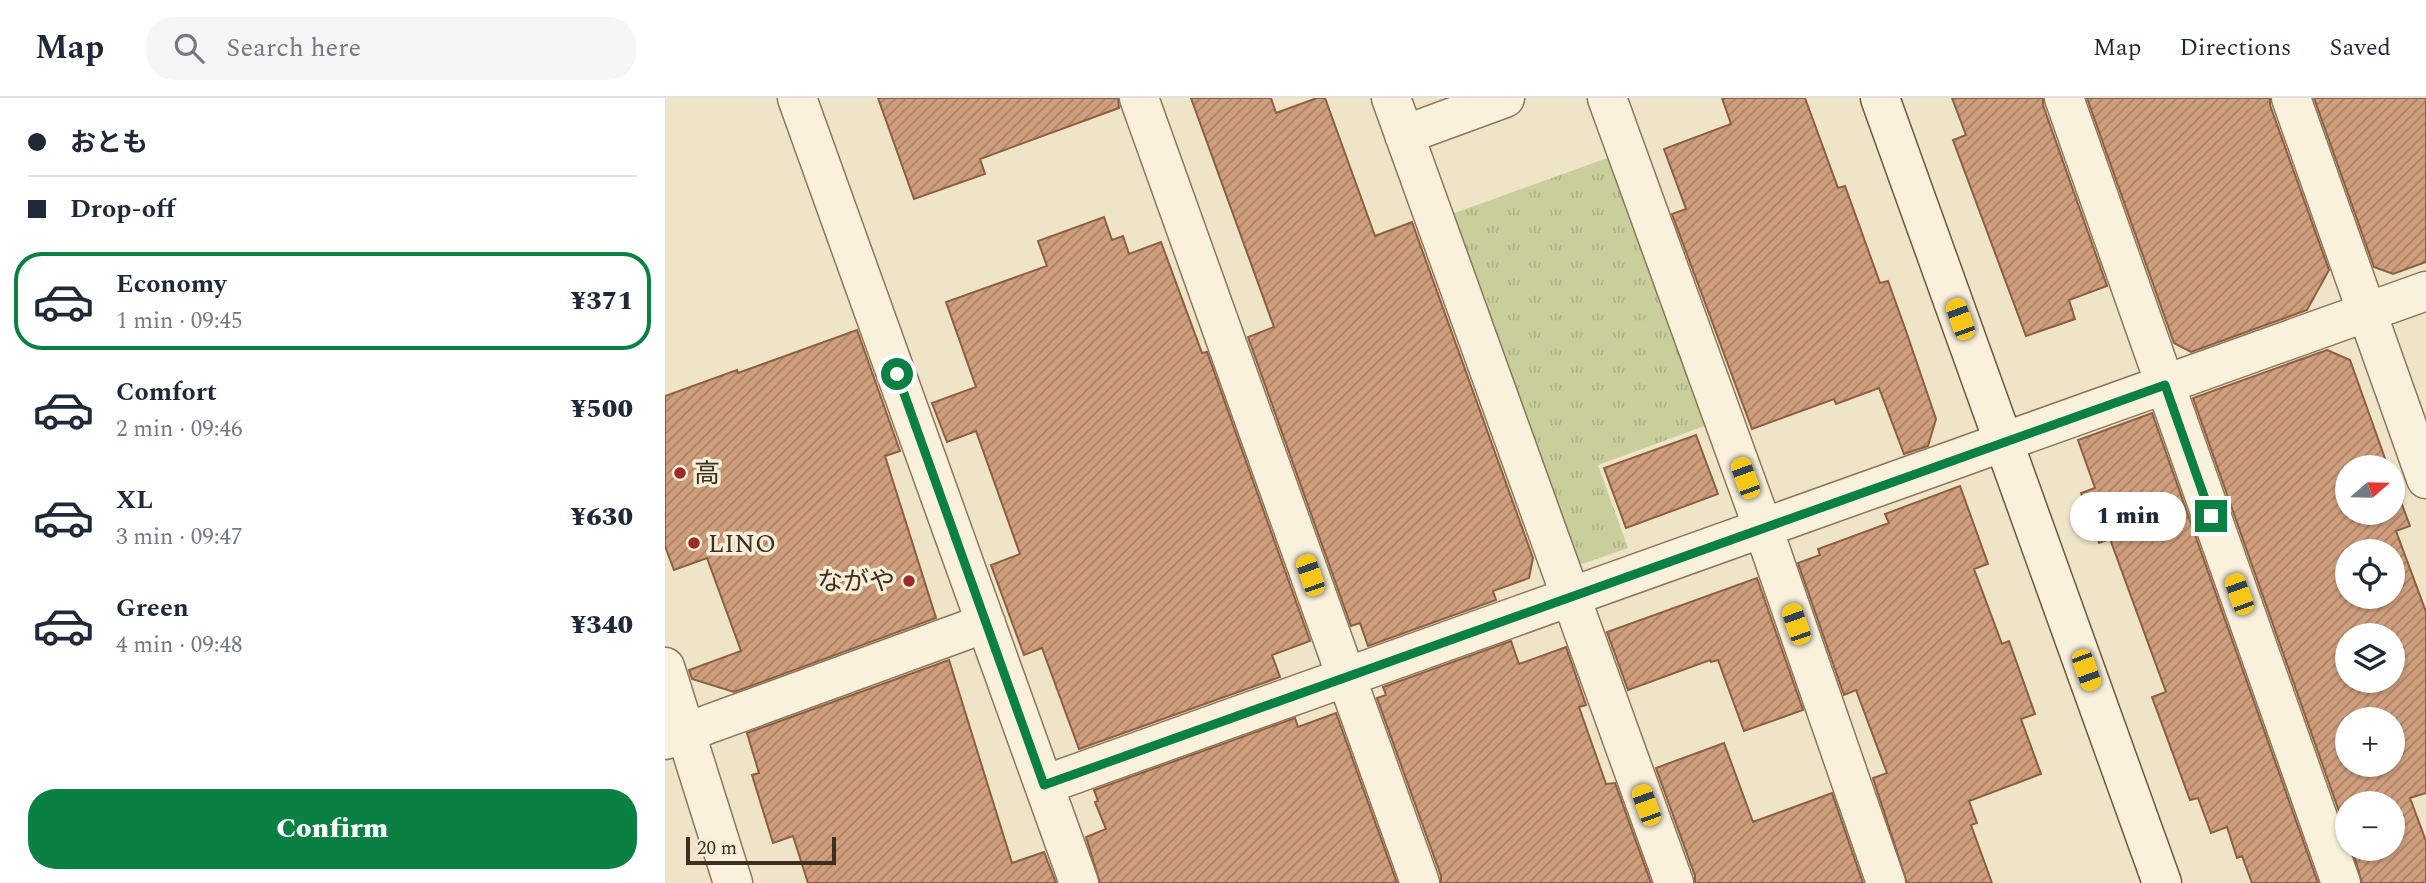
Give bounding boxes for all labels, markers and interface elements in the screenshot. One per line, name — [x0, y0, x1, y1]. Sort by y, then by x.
search box — [146, 17, 636, 80]
text: Map — [35, 23, 104, 73]
text: Search here — [226, 28, 361, 68]
icon: search — [170, 29, 208, 67]
text: Map — [2093, 30, 2141, 66]
text: Directions — [2179, 30, 2291, 66]
text: Saved — [2329, 30, 2391, 66]
text: おとも — [70, 123, 148, 163]
text: Drop-off — [70, 189, 175, 229]
text: Economy — [116, 264, 226, 304]
icon: car — [32, 270, 95, 333]
text: ¥371 — [571, 281, 633, 321]
car — [1943, 296, 1978, 342]
text: 1 min · 09:45 — [116, 304, 243, 339]
route start — [881, 358, 913, 390]
text: Comfort — [116, 372, 217, 412]
icon: car — [32, 378, 95, 441]
text: ¥500 — [571, 389, 633, 429]
text: 2 min · 09:46 — [116, 412, 243, 447]
place label: 高 — [694, 454, 720, 494]
car — [1728, 455, 1763, 501]
north arrow — [2335, 455, 2405, 525]
map controls — [2335, 455, 2405, 861]
marker: 高 — [672, 465, 688, 481]
text: XL — [116, 480, 153, 520]
icon: car — [32, 486, 95, 549]
callout: 1 min — [2071, 492, 2187, 540]
text: ¥630 — [571, 497, 633, 537]
text: 1 min — [2096, 499, 2160, 534]
route end — [2195, 500, 2227, 532]
text: 3 min · 09:47 — [116, 520, 243, 555]
place label: LINO — [708, 524, 776, 564]
marker: LINO — [686, 535, 702, 551]
button: locate — [2335, 539, 2405, 609]
car — [1294, 552, 1327, 598]
place label: ながや — [817, 562, 895, 602]
car — [2222, 571, 2257, 617]
marker: ながや — [901, 573, 917, 589]
text: Green — [116, 588, 189, 628]
icon: car — [32, 594, 95, 657]
car — [1780, 601, 1813, 647]
text: ¥340 — [571, 605, 633, 645]
button: layers — [2335, 623, 2405, 693]
text: 4 min · 09:48 — [116, 628, 243, 663]
car — [2069, 647, 2104, 693]
button: + — [2335, 707, 2405, 777]
car — [1629, 782, 1664, 828]
button: Confirm — [28, 789, 637, 869]
button: − — [2335, 791, 2405, 861]
scale bar — [686, 834, 837, 866]
text: 20 m — [697, 834, 737, 863]

